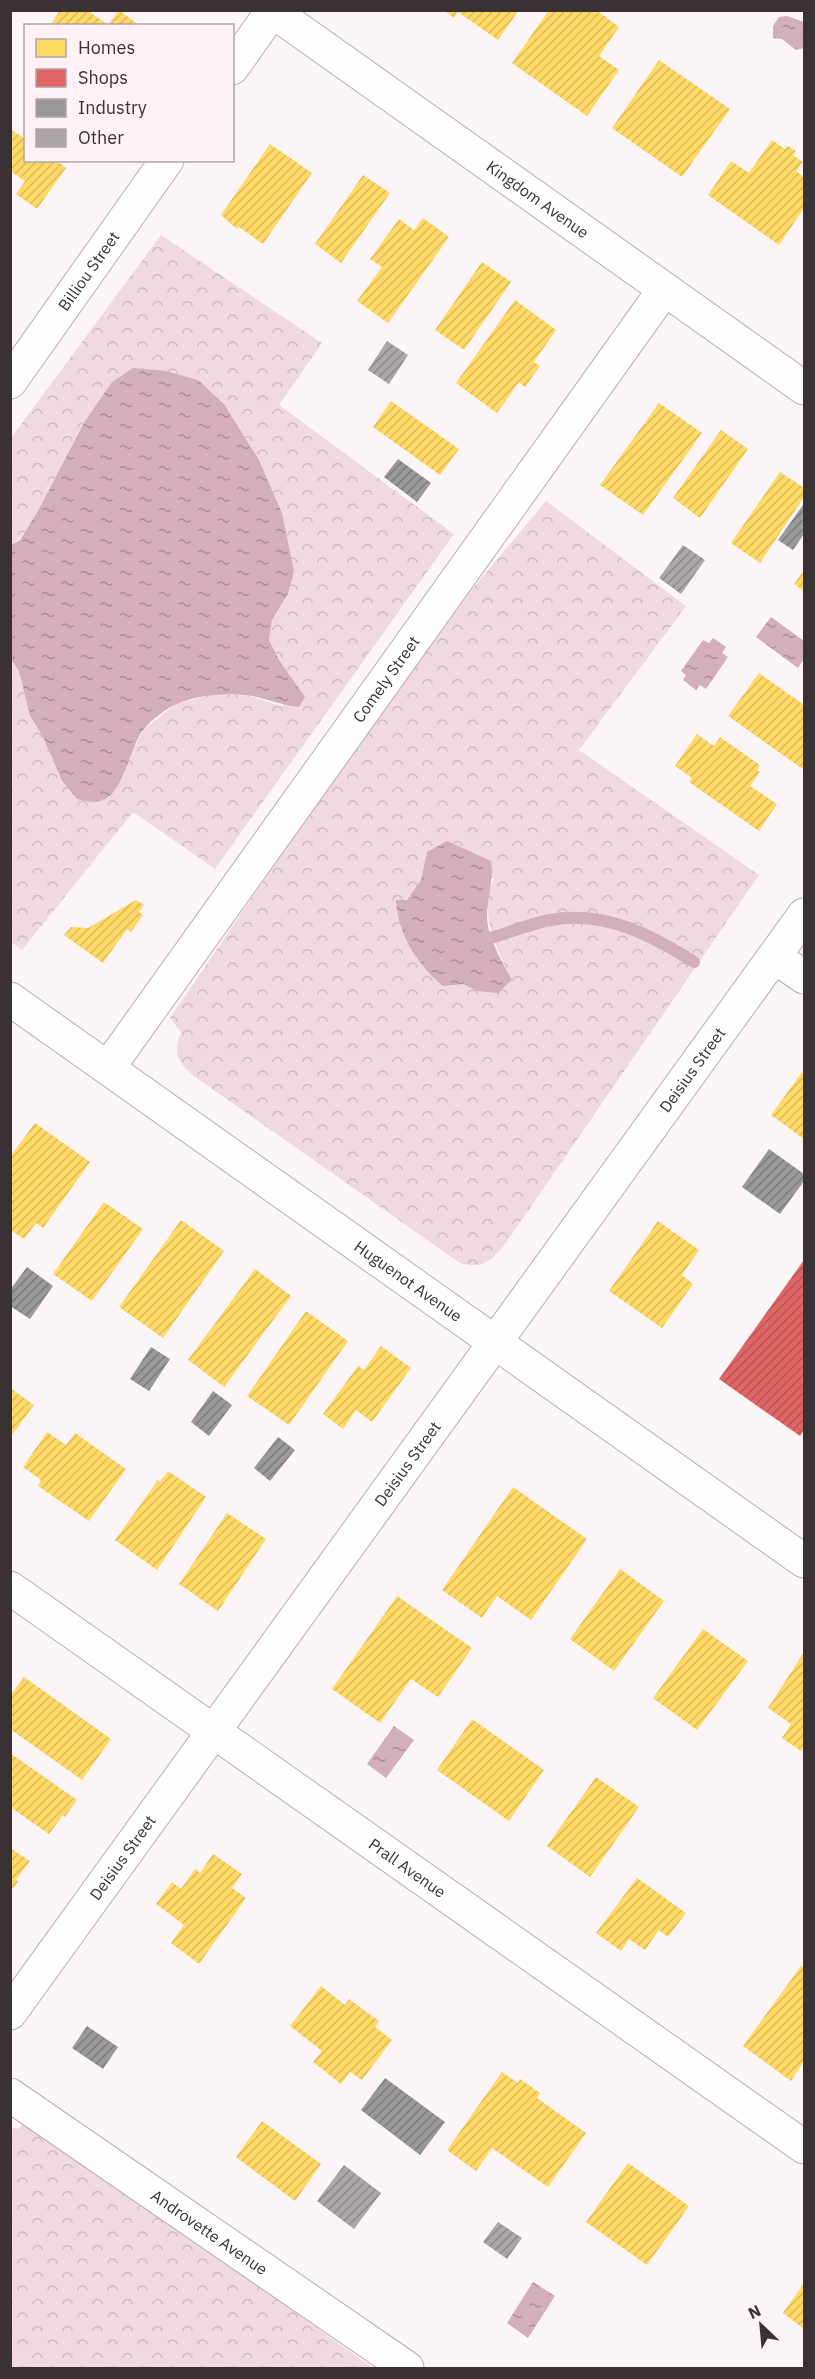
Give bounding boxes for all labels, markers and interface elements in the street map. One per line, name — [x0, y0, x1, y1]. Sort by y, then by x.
legend — [24, 24, 234, 162]
text: Homes — [78, 36, 135, 59]
text: Shops — [78, 66, 128, 89]
text: Industry — [78, 96, 147, 119]
text: Other — [78, 126, 124, 149]
street label: Kingdom Avenue — [483, 156, 593, 242]
street label: Billiou Street — [54, 227, 124, 315]
street label: Comely Street — [348, 632, 424, 726]
street label: Deisius Street — [655, 1023, 729, 1116]
street label: Huguenot Avenue — [350, 1236, 466, 1326]
street label: Deisius Street — [370, 1417, 445, 1510]
street label: Deisius Street — [85, 1811, 160, 1904]
street label: Prall Avenue — [365, 1834, 450, 1902]
street label: Androvette Avenue — [147, 2185, 272, 2279]
north arrow — [731, 2295, 791, 2355]
text: N — [745, 2300, 764, 2323]

